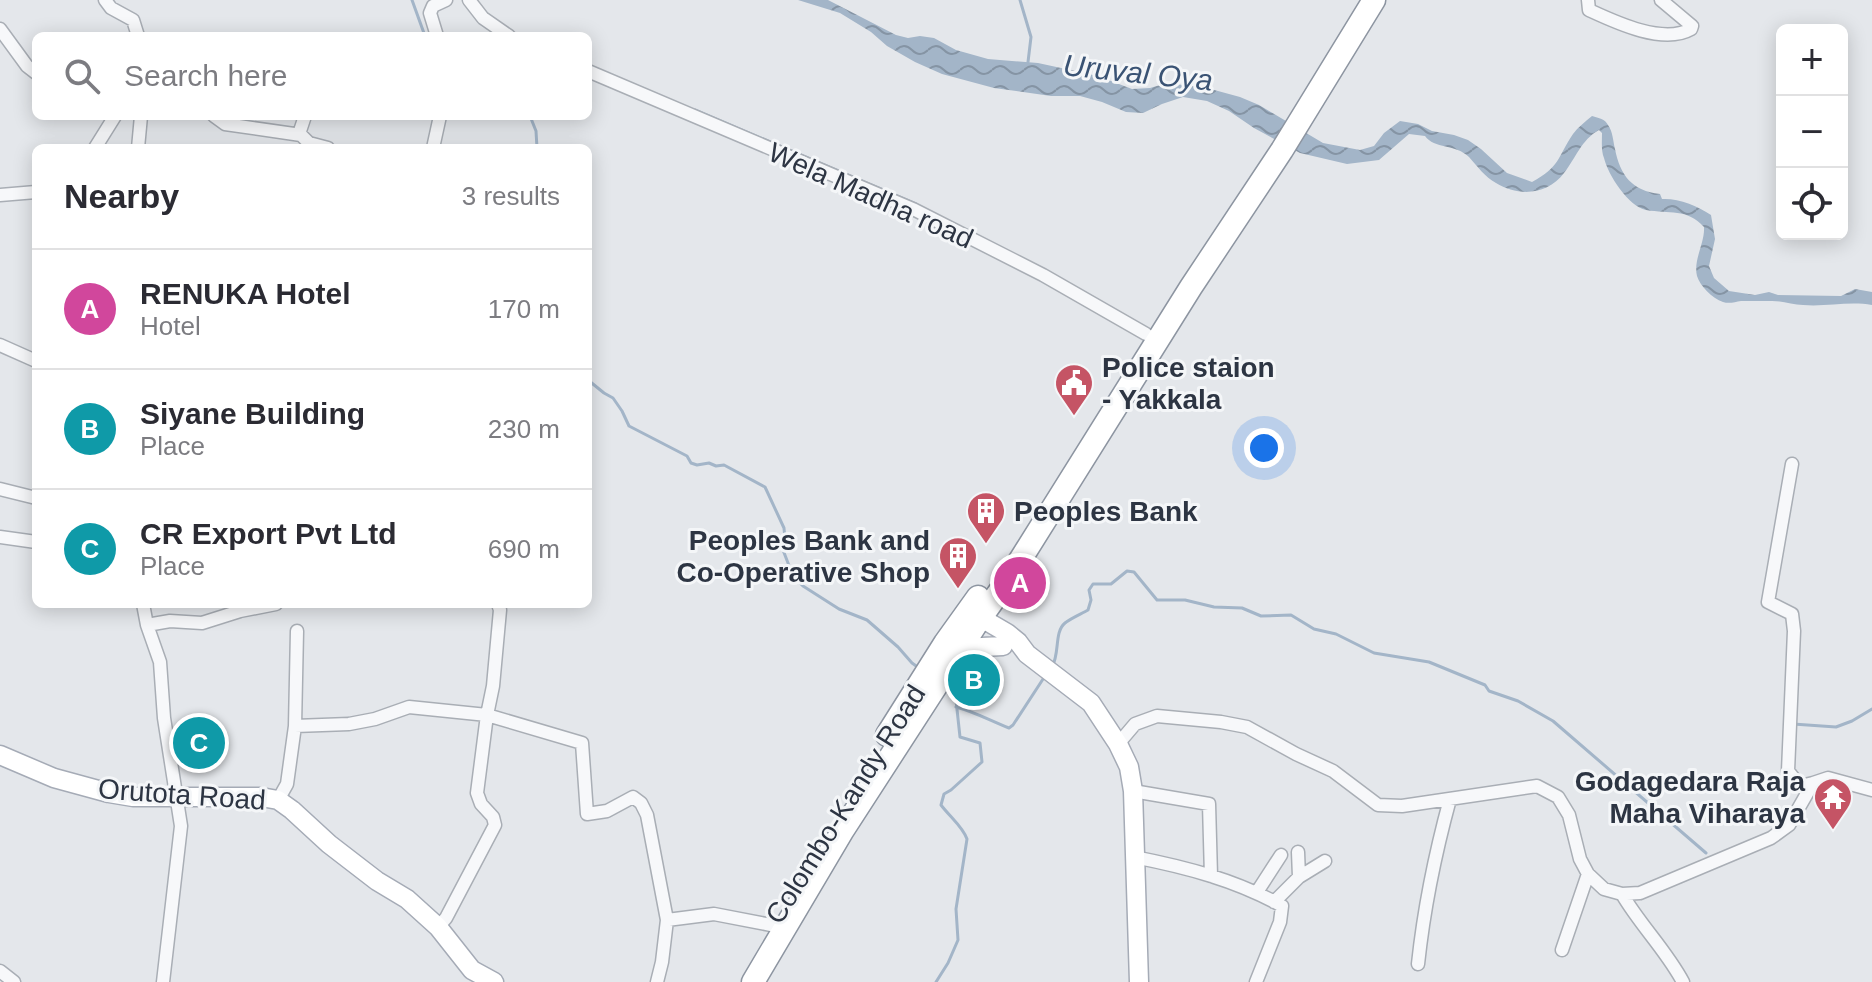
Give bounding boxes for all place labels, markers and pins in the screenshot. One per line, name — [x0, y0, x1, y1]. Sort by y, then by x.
place label: Police staion - Yakkala — [1102, 352, 1275, 415]
public building icon: Police staion - Yakkala — [1053, 362, 1095, 417]
building icon: Peoples Bank — [965, 490, 1007, 545]
place label: Peoples Bank — [1014, 496, 1198, 527]
place label: Peoples Bank and Co-Operative Shop — [676, 525, 930, 588]
building icon: Peoples Bank and Co-Operative Shop — [937, 535, 979, 590]
pin: A — [994, 553, 1046, 613]
pin: B — [948, 650, 1000, 710]
pin: C — [173, 713, 225, 773]
place label: Godagedara Raja Maha Viharaya — [1575, 766, 1805, 829]
temple icon: Godagedara Raja Maha Viharaya — [1812, 776, 1854, 831]

